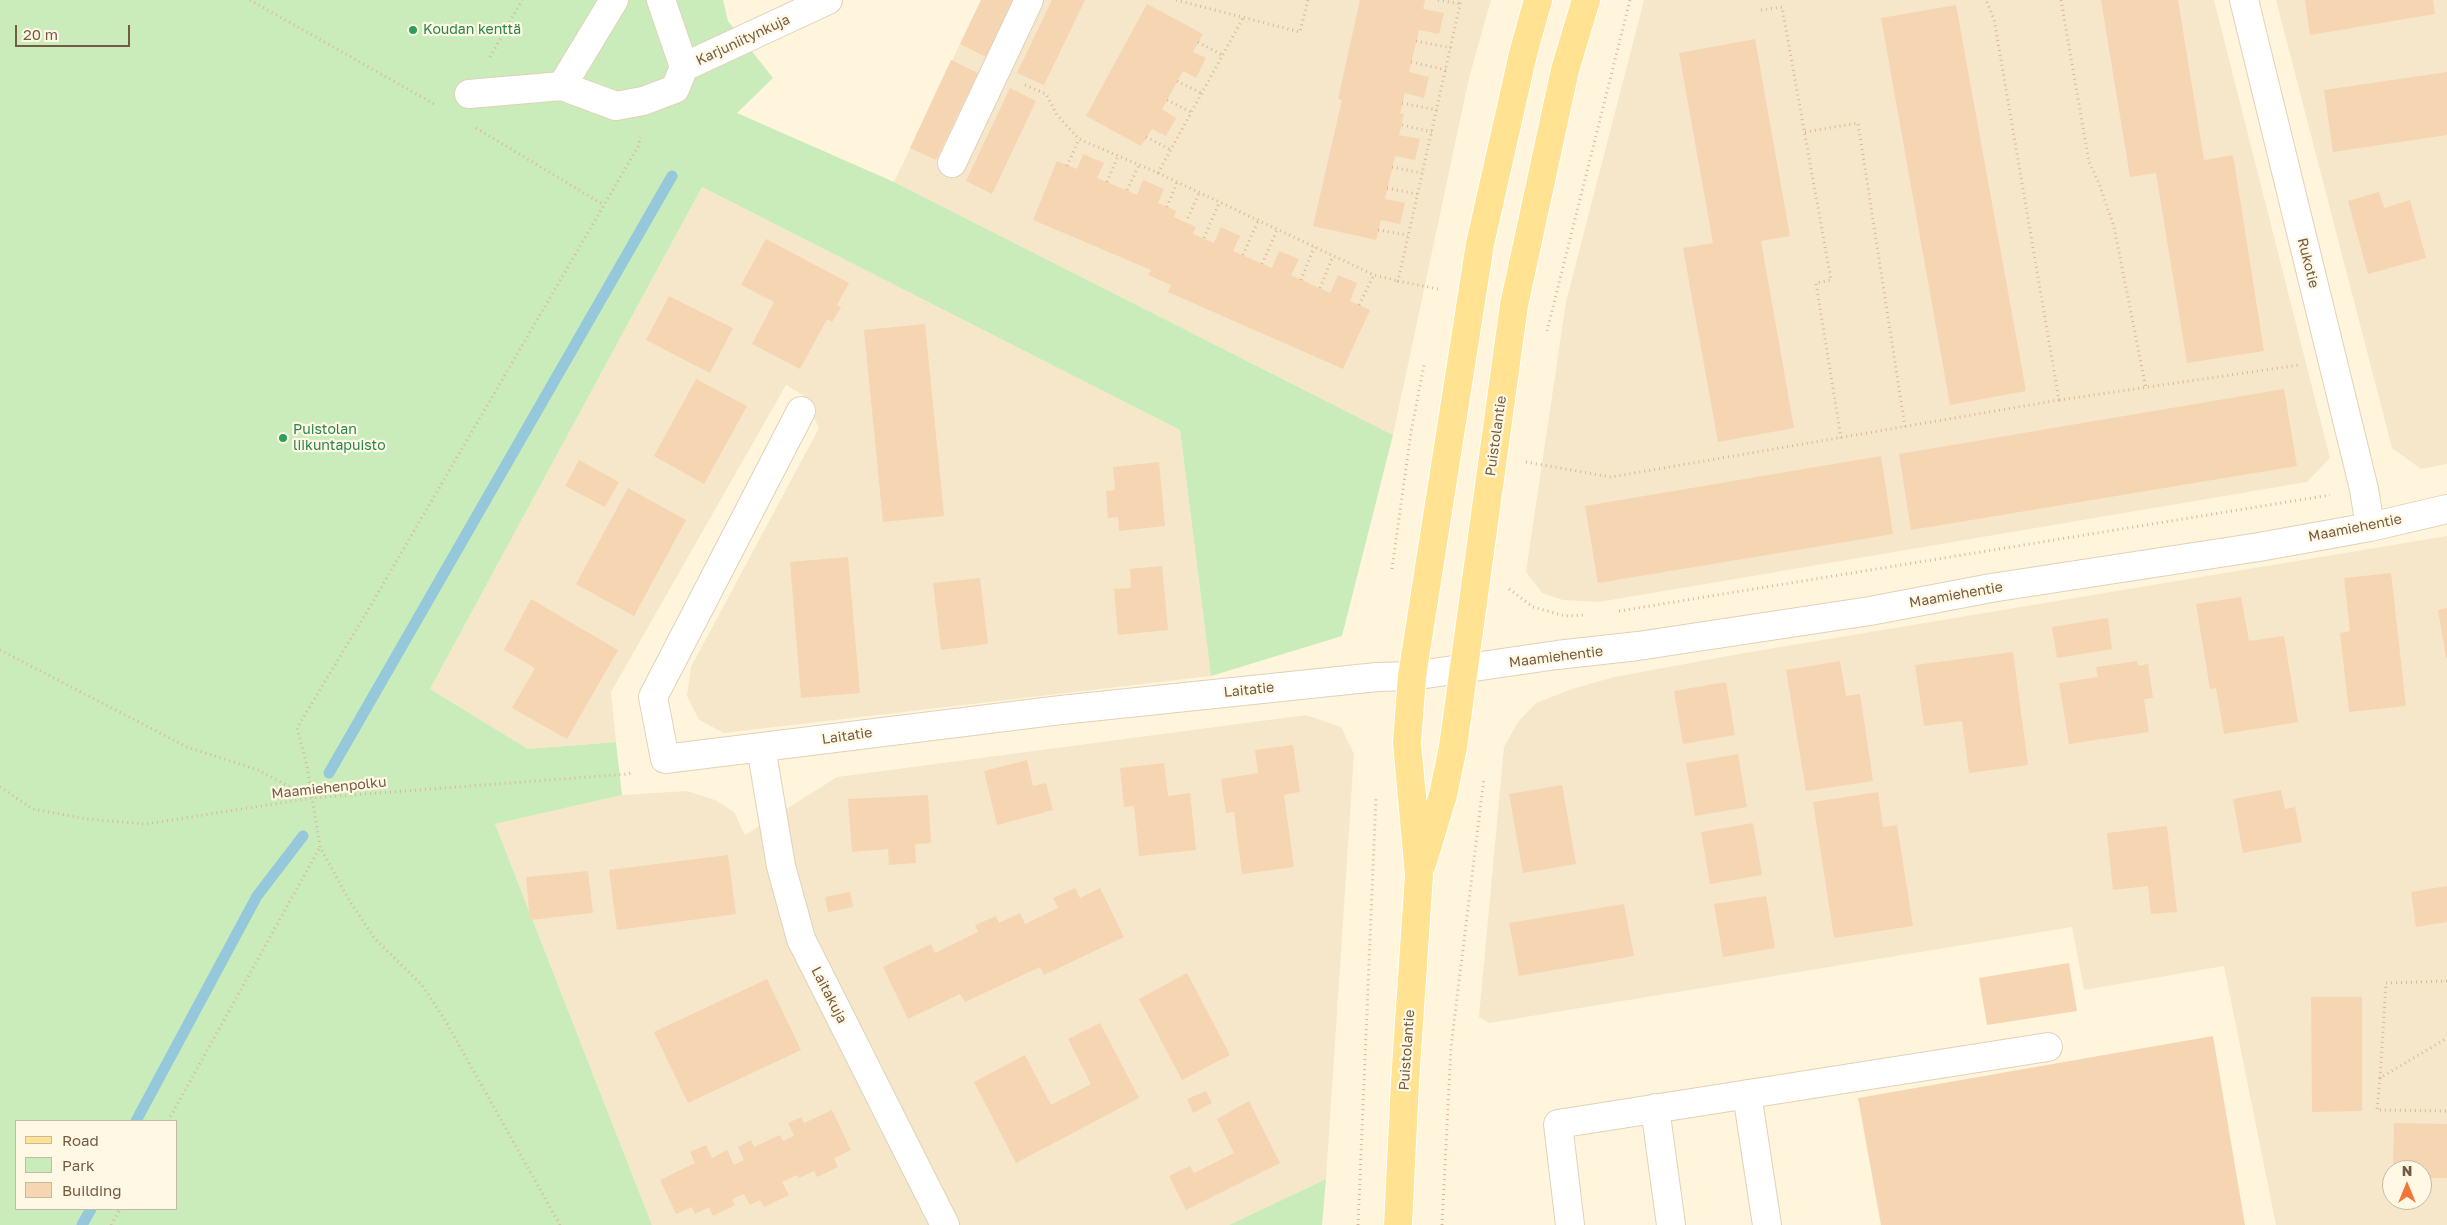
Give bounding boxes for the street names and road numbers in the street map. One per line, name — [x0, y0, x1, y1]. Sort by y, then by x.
street label: Karjuniitynkuja — [693, 11, 793, 69]
street label: Rukotie — [2294, 236, 2322, 290]
street label: Puistolantie — [1482, 395, 1510, 477]
street label: Maamiehentie — [2307, 511, 2403, 545]
street label: Maamiehentie — [1908, 578, 2004, 612]
street label: Maamiehentie — [1508, 643, 1604, 671]
street label: Laitatie — [1223, 679, 1275, 701]
street label: Laitatie — [821, 724, 873, 748]
street label: Maamiehenpolku — [271, 774, 387, 802]
street label: Laitakuja — [808, 964, 850, 1026]
street label: Puistolantie — [1396, 1009, 1418, 1091]

